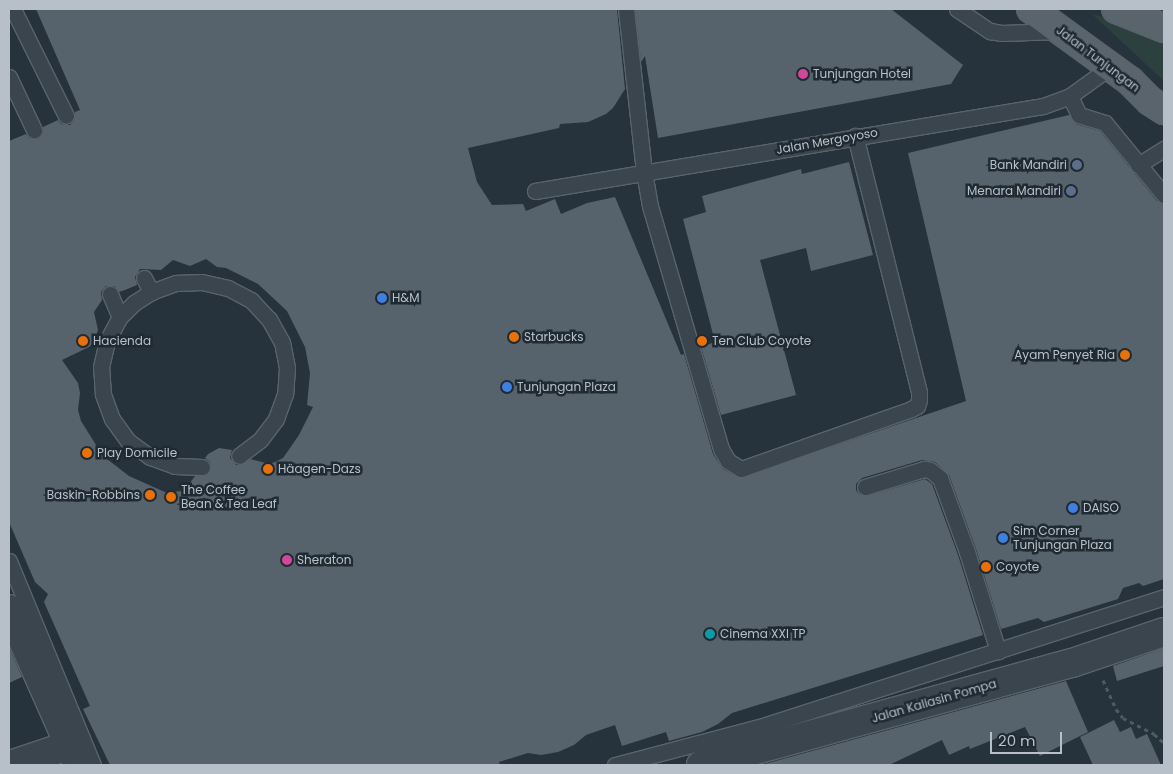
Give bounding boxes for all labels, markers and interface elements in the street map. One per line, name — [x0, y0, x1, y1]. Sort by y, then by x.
street label: Jalan Tunjungan — [1054, 23, 1142, 95]
place label: Tunjungan Hotel — [813, 67, 911, 81]
marker: Tunjungan Hotel — [797, 68, 809, 80]
street label: Jalan Mergoyoso — [775, 125, 879, 157]
place label: Bank Mandiri — [990, 158, 1067, 172]
marker: Bank Mandiri — [1071, 159, 1083, 171]
place label: Menara Mandiri — [967, 184, 1061, 198]
marker: Menara Mandiri — [1065, 185, 1077, 197]
place label: H&M — [392, 291, 420, 305]
marker: H&M — [376, 292, 388, 304]
place label: Starbucks — [524, 330, 584, 344]
marker: Starbucks — [508, 331, 520, 343]
place label: Hacienda — [93, 334, 151, 348]
place label: Ten Club Coyote — [712, 334, 811, 348]
marker: Hacienda — [77, 335, 89, 347]
marker: Ten Club Coyote — [696, 335, 708, 347]
place label: Ayam Penyet Ria — [1014, 348, 1115, 362]
marker: Ayam Penyet Ria — [1119, 349, 1131, 361]
place label: Tunjungan Plaza — [517, 380, 616, 394]
marker: Tunjungan Plaza — [501, 381, 513, 393]
place label: Play Domicile — [97, 446, 177, 460]
marker: Play Domicile — [81, 447, 93, 459]
place label: Häagen-Dazs — [278, 462, 361, 476]
marker: Häagen-Dazs — [262, 463, 274, 475]
place label: The Coffee Bean & Tea Leaf — [181, 483, 277, 511]
place label: Baskin-Robbins — [47, 488, 140, 502]
marker: Baskin-Robbins — [144, 489, 156, 501]
marker: The Coffee Bean & Tea Leaf — [165, 491, 177, 503]
place label: DAISO — [1083, 501, 1119, 515]
marker: DAISO — [1067, 502, 1079, 514]
place label: Sim Corner Tunjungan Plaza — [1013, 524, 1112, 552]
marker: Sim Corner Tunjungan Plaza — [997, 532, 1009, 544]
place label: Sheraton — [297, 553, 351, 567]
marker: Sheraton — [281, 554, 293, 566]
place label: Coyote — [996, 560, 1039, 574]
marker: Coyote — [980, 561, 992, 573]
place label: Cinema XXI TP — [720, 627, 806, 641]
marker: Cinema XXI TP — [704, 628, 716, 640]
street label: Jalan Kaliasin Pompa — [870, 676, 998, 726]
scale bar — [993, 722, 1066, 754]
text: 20 m — [998, 730, 1036, 751]

